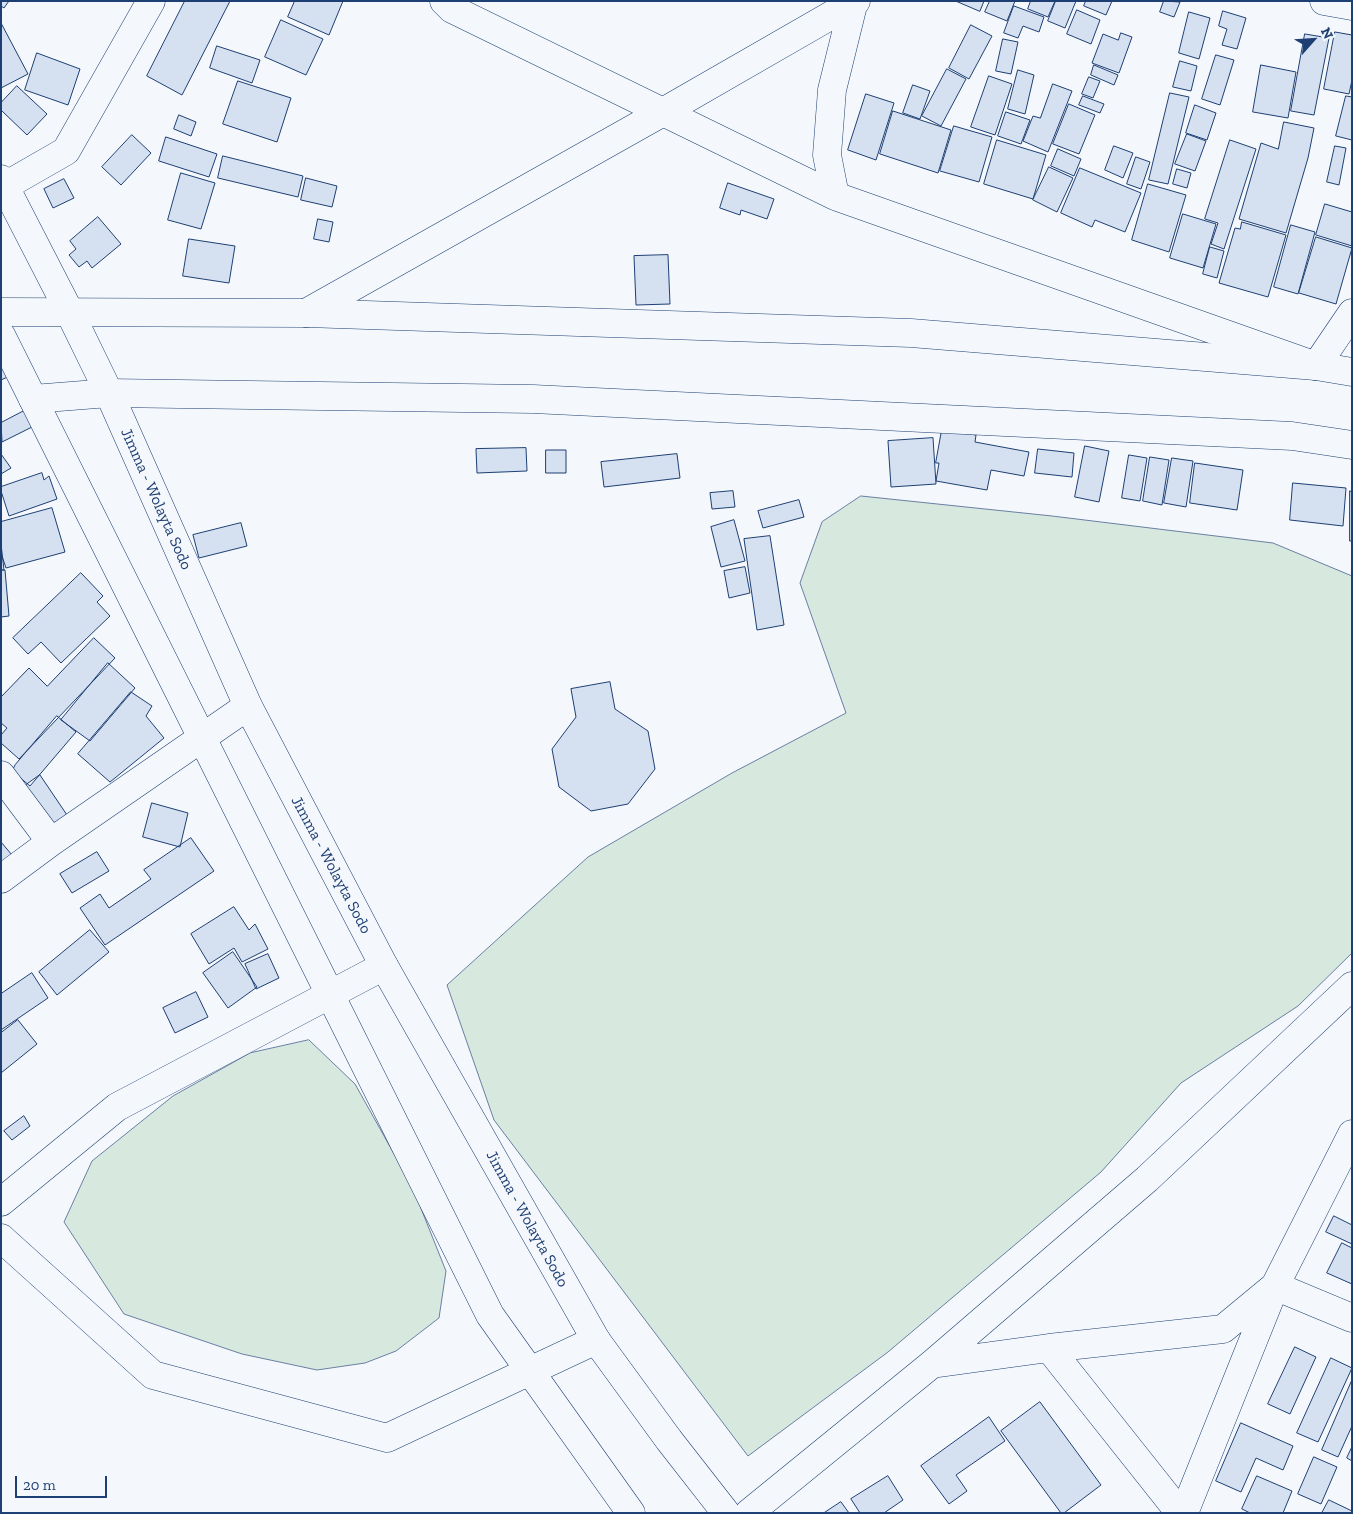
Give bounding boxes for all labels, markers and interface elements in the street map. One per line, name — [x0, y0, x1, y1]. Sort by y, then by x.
north arrow — [1288, 15, 1338, 65]
text: N — [1317, 25, 1337, 42]
street label: Jimma - Wolayta Sodo — [116, 425, 196, 573]
street label: Jimma - Wolayta Sodo — [287, 793, 375, 937]
street label: Jimma - Wolayta Sodo — [482, 1147, 572, 1291]
scale bar — [18, 1466, 110, 1498]
text: 20 m — [23, 1476, 56, 1494]

